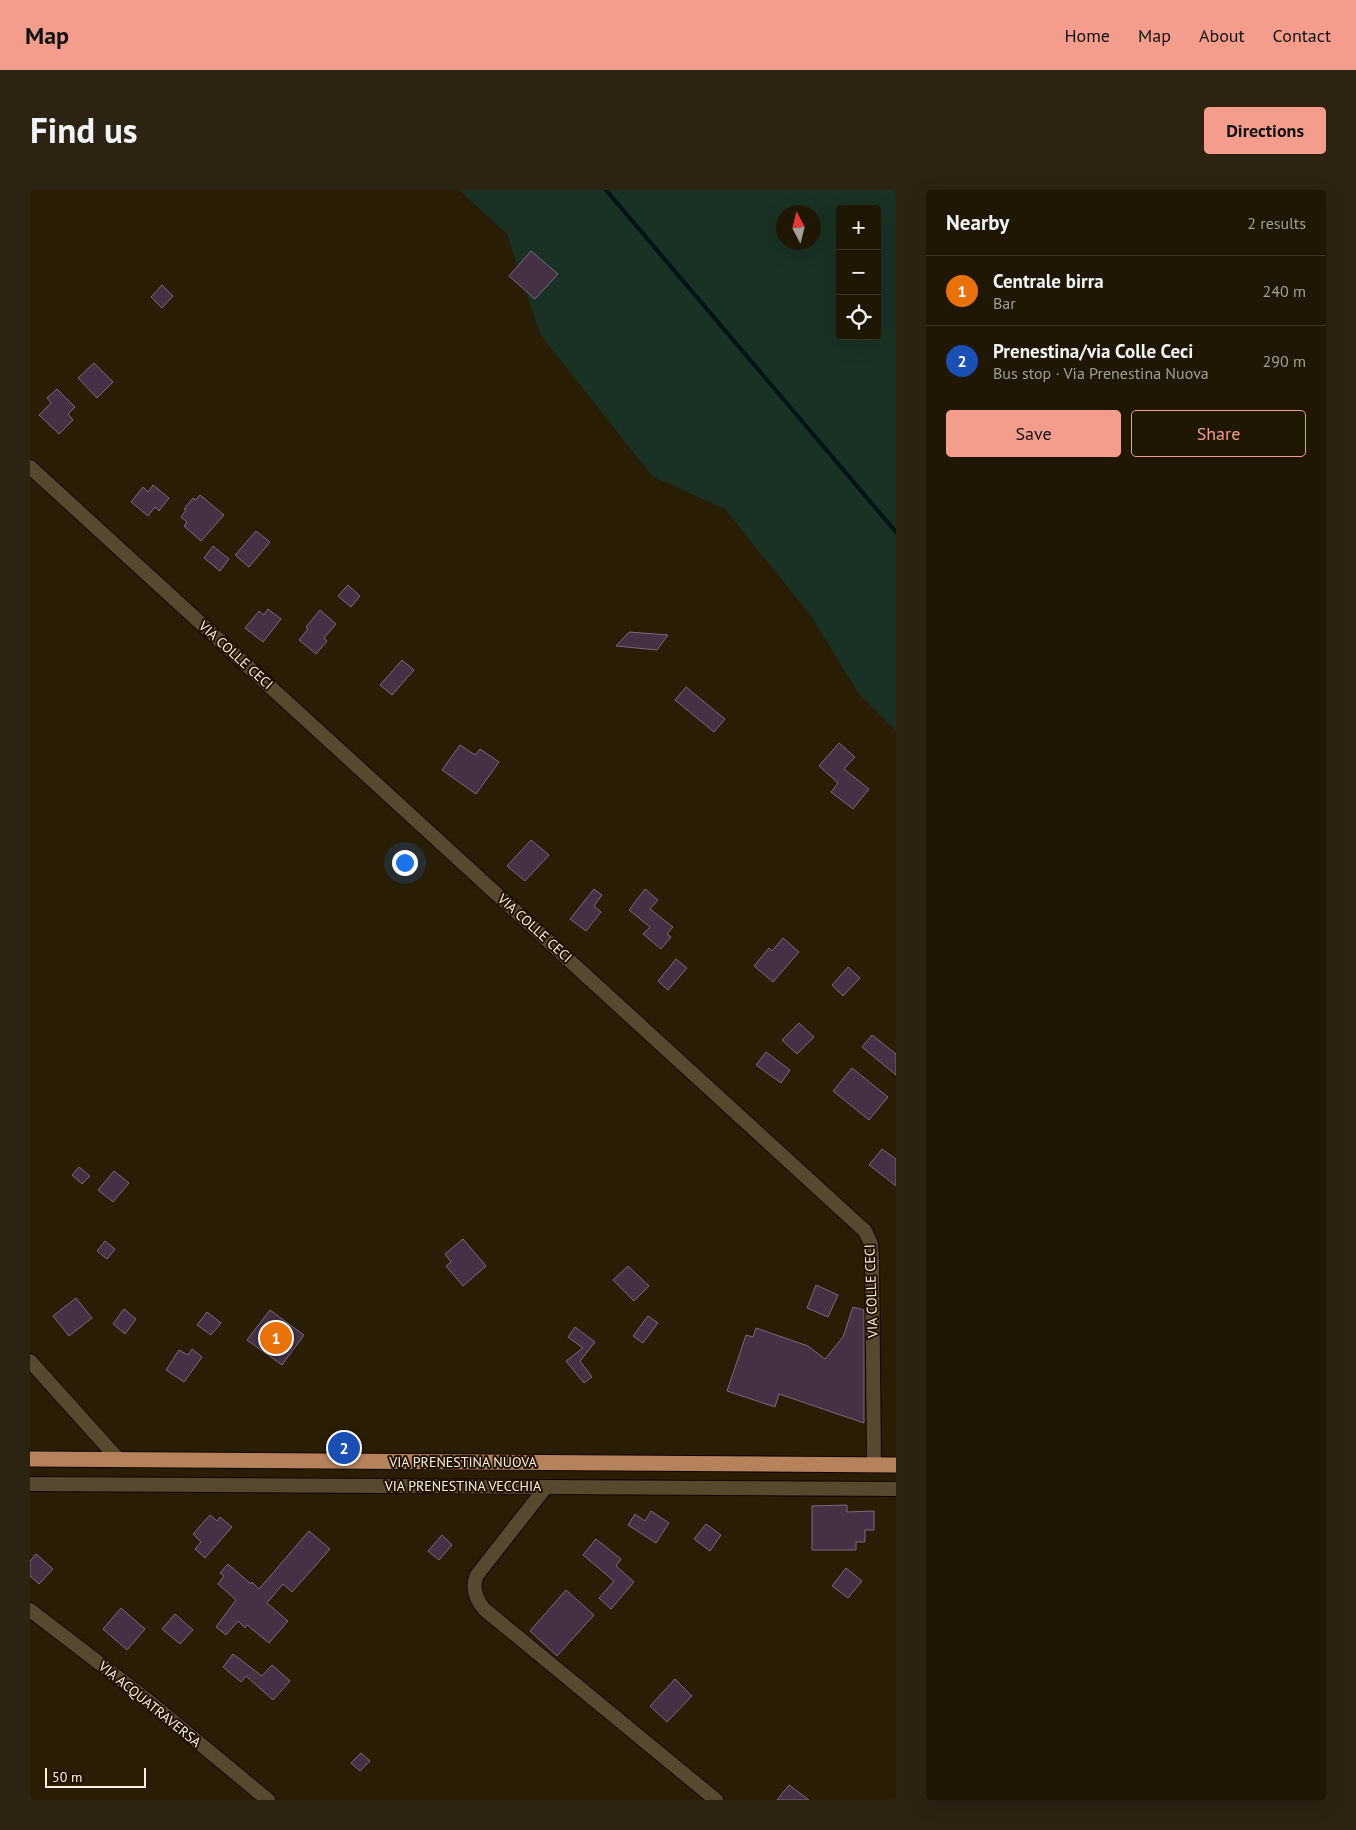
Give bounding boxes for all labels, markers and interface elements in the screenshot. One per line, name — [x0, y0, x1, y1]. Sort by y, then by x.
text: Map — [25, 20, 69, 51]
text: Home — [1064, 24, 1110, 47]
text: Map — [1138, 24, 1171, 47]
text: About — [1199, 24, 1245, 47]
text: Contact — [1273, 24, 1331, 47]
text: Find us — [30, 107, 138, 153]
button: Directions — [1204, 107, 1326, 154]
north arrow — [776, 205, 821, 250]
map controls — [836, 205, 881, 340]
button: + — [836, 205, 881, 250]
text: Nearby — [946, 209, 1009, 236]
text: 2 results — [1247, 213, 1306, 233]
button: − — [836, 250, 881, 295]
text: Centrale birra — [993, 269, 1104, 293]
text: 1 — [957, 281, 967, 301]
text: 240 m — [1263, 281, 1306, 301]
text: Bar — [993, 293, 1016, 313]
button: locate — [836, 295, 881, 340]
text: Prenestina/via Colle Ceci — [993, 339, 1193, 363]
text: 2 — [957, 351, 967, 371]
text: 290 m — [1263, 351, 1306, 371]
text: Bus stop · Via Prenestina Nuova — [993, 363, 1209, 383]
button: Save — [946, 410, 1121, 457]
button: Share — [1131, 410, 1306, 457]
street label: VIA COLLE CECI — [194, 616, 277, 693]
your location — [392, 850, 418, 876]
street label: VIA COLLE CECI — [493, 889, 576, 966]
street label: VIA COLLE CECI — [860, 1244, 882, 1339]
pin: 1 — [260, 1319, 292, 1357]
pin: 2 — [328, 1429, 360, 1467]
street label: VIA PRENESTINA NUOVA — [388, 1453, 537, 1471]
street label: VIA PRENESTINA VECCHIA — [384, 1477, 542, 1495]
street label: VIA ACQUATRAVERSA — [94, 1656, 206, 1751]
scale bar — [45, 1765, 146, 1788]
text: 50 m — [52, 1768, 82, 1786]

